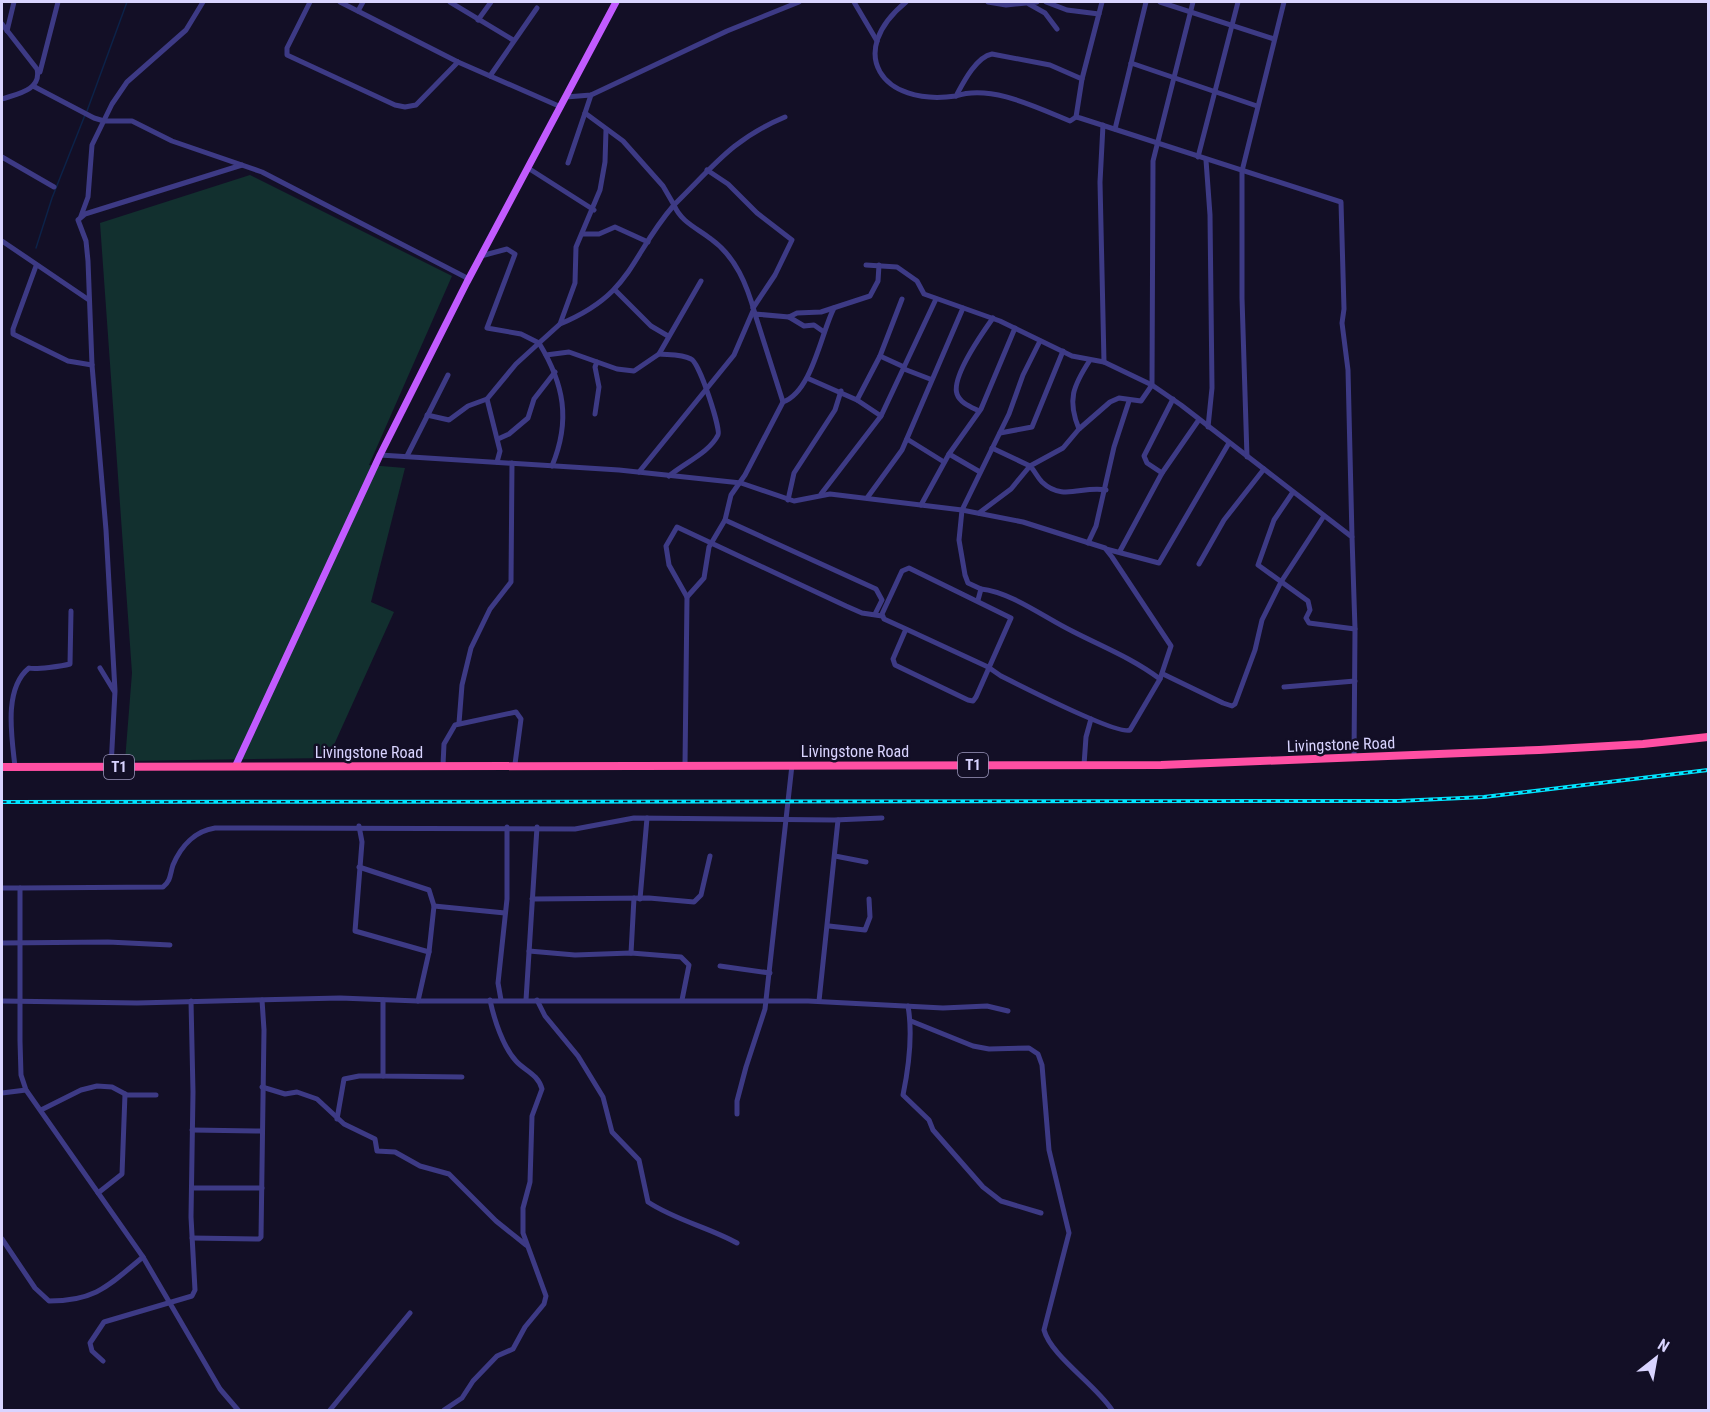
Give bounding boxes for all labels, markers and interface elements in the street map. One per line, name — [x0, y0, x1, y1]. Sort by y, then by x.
street label: Livingstone Road — [1287, 733, 1396, 756]
street label: Livingstone Road — [801, 742, 909, 761]
street label: Livingstone Road — [315, 743, 423, 762]
road number: T1 — [958, 753, 988, 777]
road number: T1 — [104, 755, 134, 779]
north arrow — [1626, 1328, 1686, 1388]
text: N — [1654, 1335, 1673, 1356]

